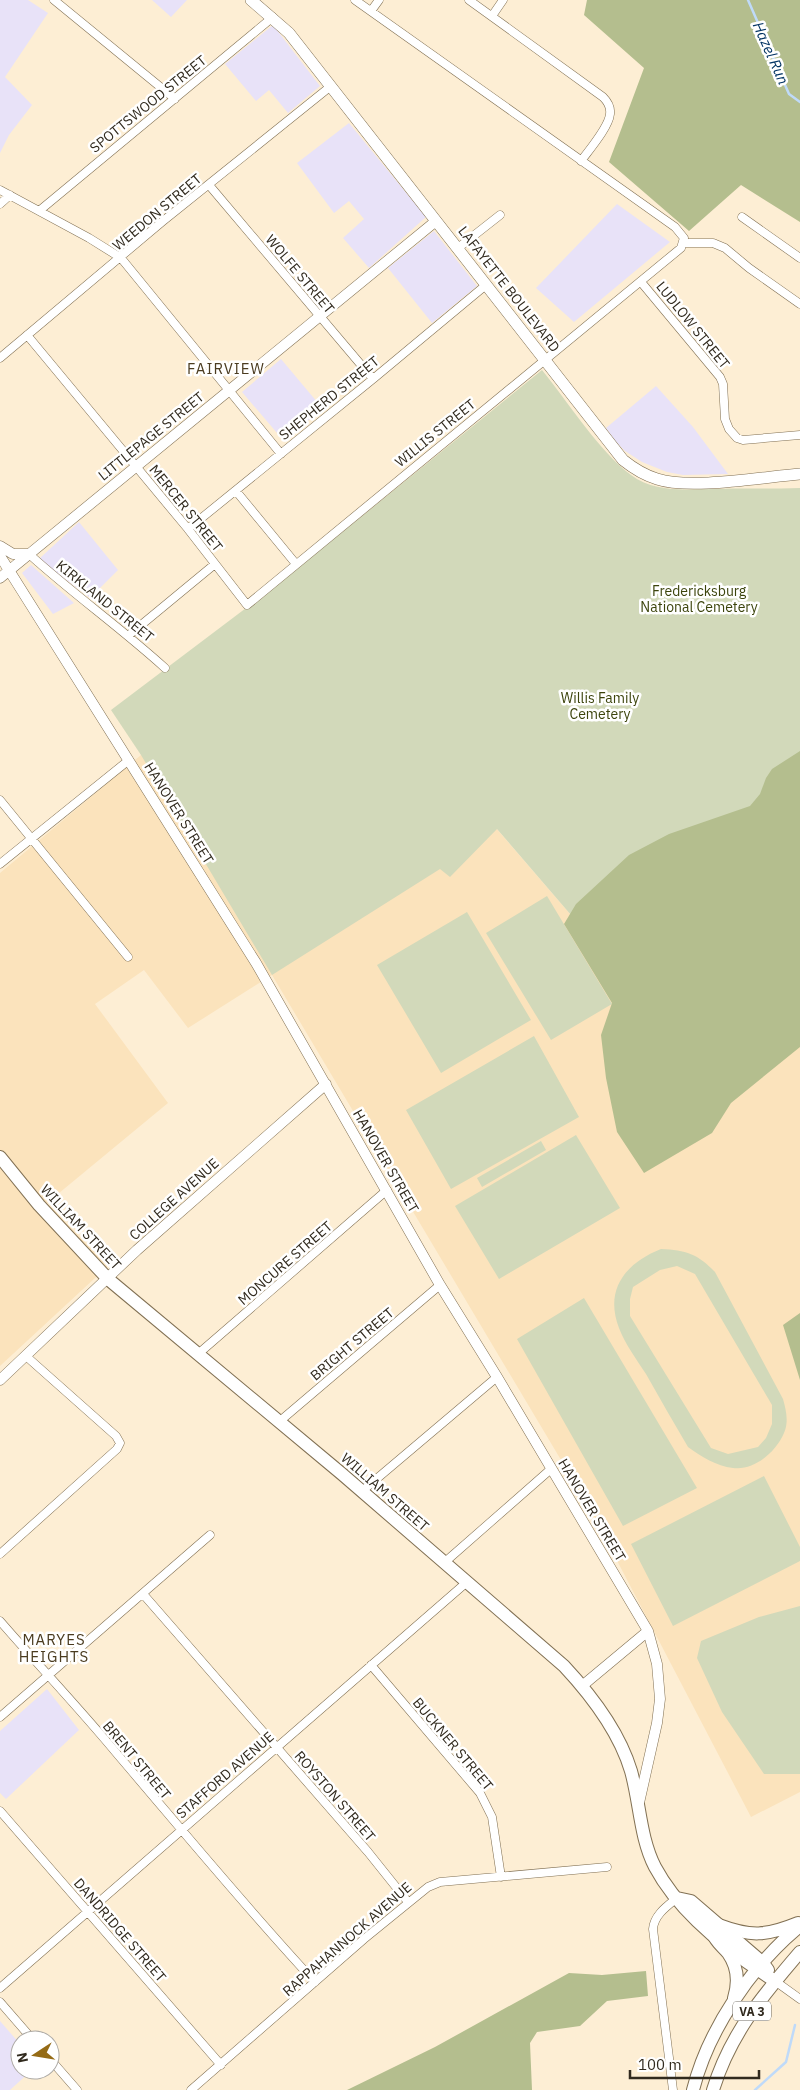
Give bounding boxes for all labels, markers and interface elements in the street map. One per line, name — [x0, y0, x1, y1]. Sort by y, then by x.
water label: Hazel Run — [749, 19, 793, 87]
street label: SPOTTSWOOD STREET — [86, 51, 210, 157]
street label: WEEDON STREET — [109, 170, 205, 254]
street label: LAFAYETTE BOULEVARD — [454, 222, 564, 356]
street label: WOLFE STREET — [262, 231, 338, 317]
street label: LUDLOW STREET — [652, 278, 734, 372]
street label: SHEPHERD STREET — [275, 352, 383, 444]
district label: FAIRVIEW — [187, 359, 265, 378]
street label: LITTLEPAGE STREET — [94, 388, 208, 484]
street label: WILLIS STREET — [391, 395, 479, 471]
street label: MERCER STREET — [145, 461, 227, 555]
street label: KIRKLAND STREET — [53, 556, 157, 646]
park label: Fredericksburg National Cemetery — [640, 582, 758, 616]
park label: Willis Family Cemetery — [561, 689, 639, 723]
street label: HANOVER STREET — [140, 759, 218, 867]
street label: HANOVER STREET — [349, 1106, 423, 1216]
street label: COLLEGE AVENUE — [125, 1154, 223, 1244]
street label: WILLIAM STREET — [37, 1180, 125, 1274]
street label: MONCURE STREET — [234, 1217, 336, 1309]
street label: BRIGHT STREET — [306, 1304, 398, 1384]
street label: WILLIAM STREET — [337, 1449, 433, 1535]
street label: HANOVER STREET — [554, 1455, 630, 1565]
district label: MARYES HEIGHTS — [19, 1630, 89, 1666]
street label: BUCKNER STREET — [409, 1694, 497, 1794]
street label: BRENT STREET — [99, 1717, 175, 1803]
street label: STAFFORD AVENUE — [172, 1728, 278, 1822]
street label: ROYSTON STREET — [291, 1747, 379, 1845]
street label: DANDRIDGE STREET — [70, 1874, 170, 1986]
street label: RAPPAHANNOCK AVENUE — [279, 1878, 415, 2000]
road number: VA 3 — [733, 2002, 771, 2020]
north arrow — [10, 2030, 60, 2080]
scale bar — [630, 2048, 759, 2080]
text: N — [12, 2051, 32, 2065]
text: 100 m — [638, 2055, 682, 2074]

